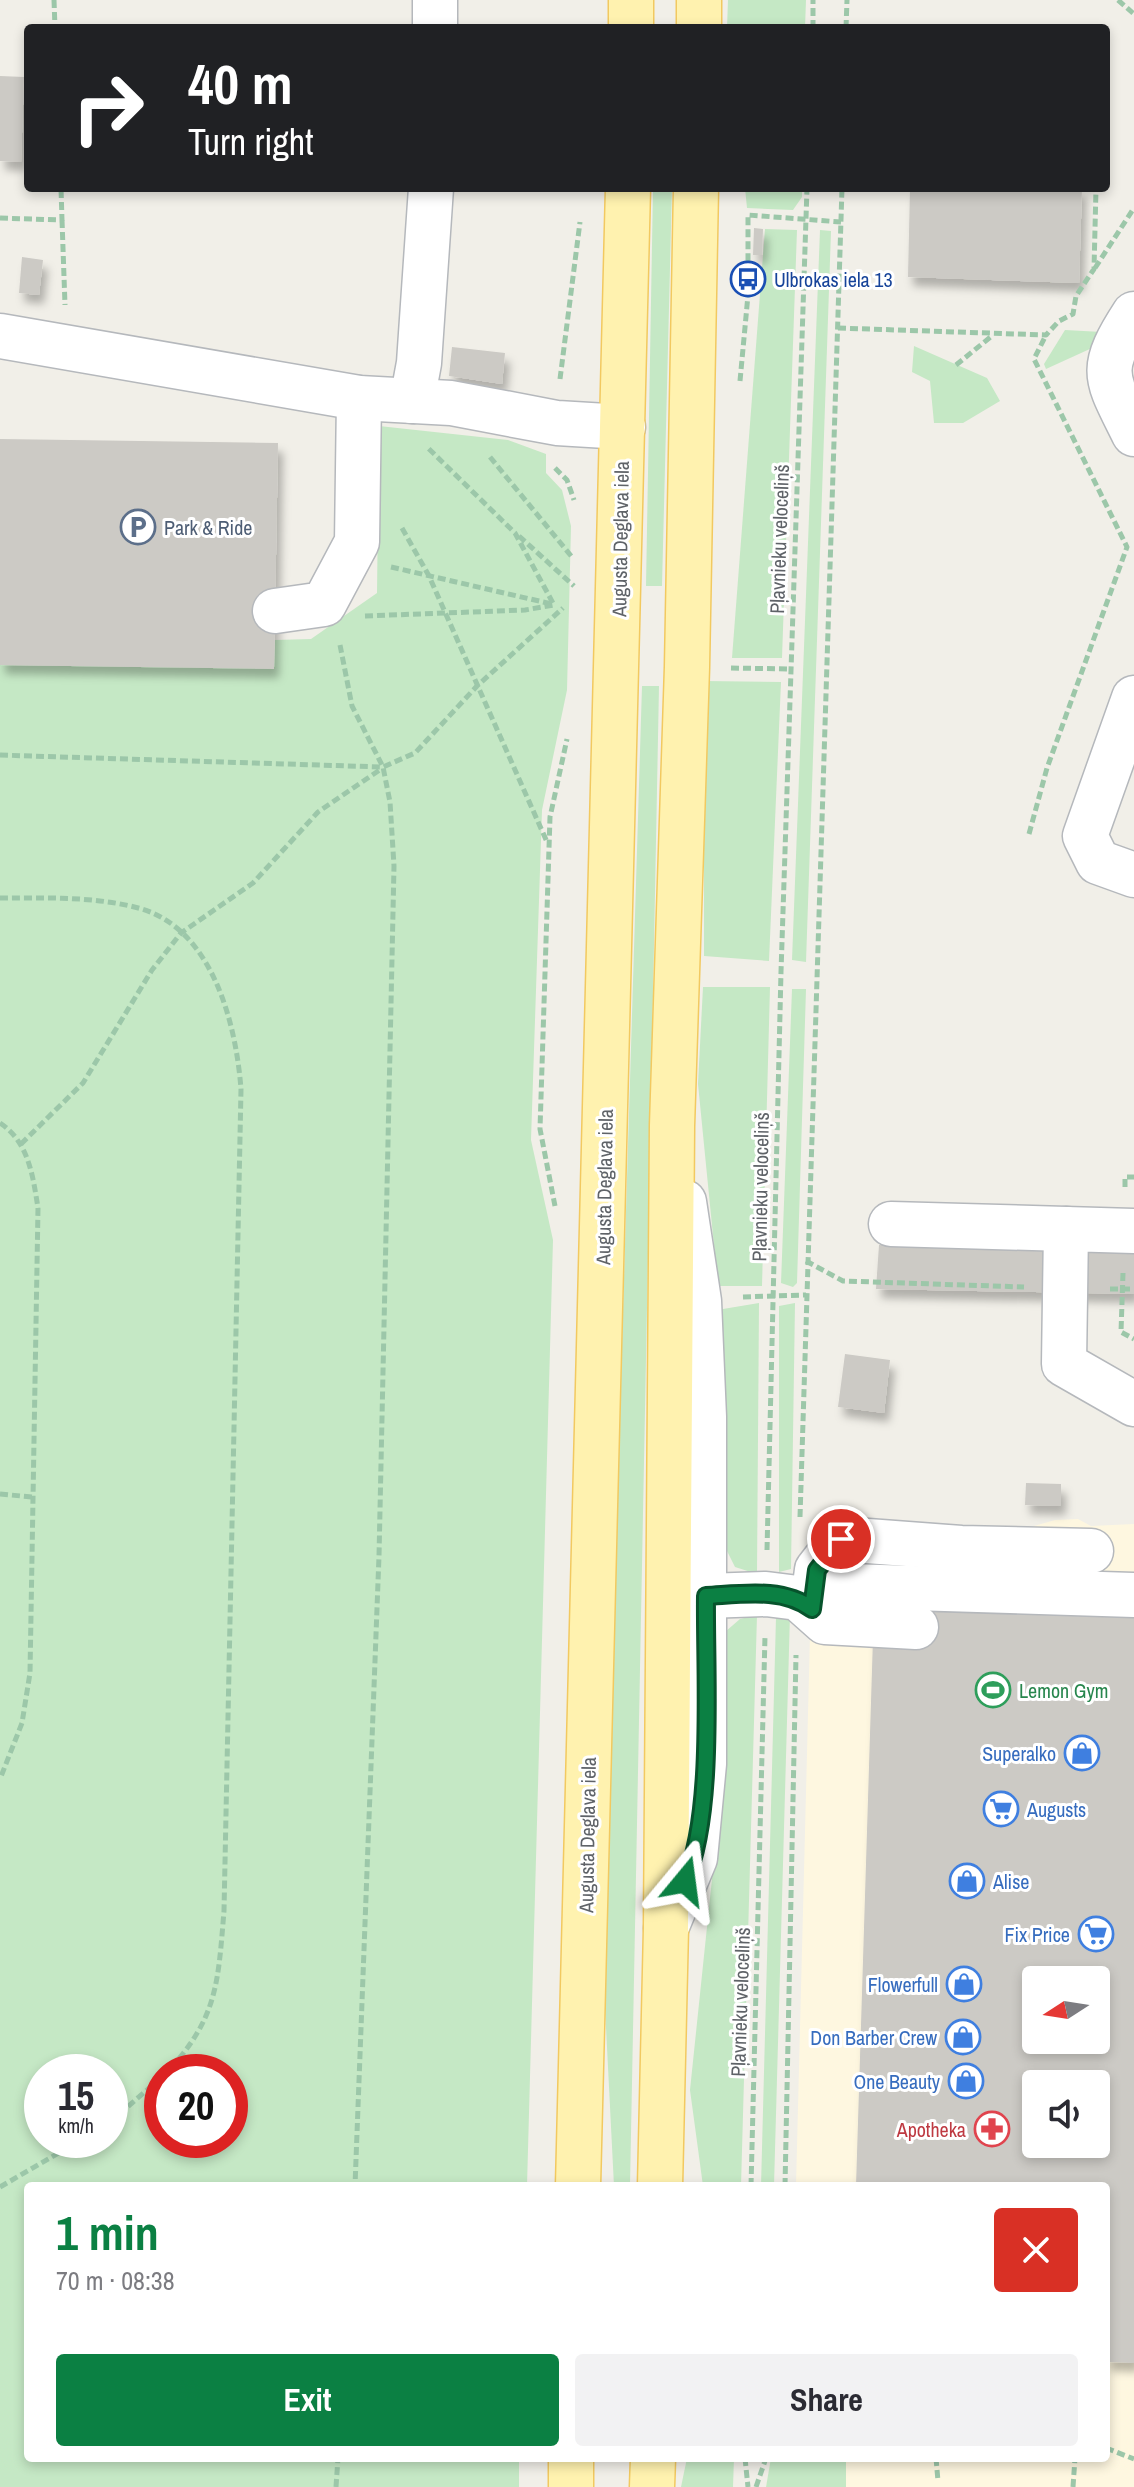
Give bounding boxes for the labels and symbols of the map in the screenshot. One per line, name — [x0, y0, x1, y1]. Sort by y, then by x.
bus stop icon: Ulbrokas iela 13 — [729, 260, 767, 298]
place label: Ulbrokas iela 13 — [774, 266, 893, 293]
street label: Augusta Deglava iela — [605, 461, 635, 618]
street label: Pļavnieku veloceliņš — [763, 464, 795, 614]
parking icon: Park & Ride — [119, 508, 157, 546]
place label: Park & Ride — [164, 514, 252, 541]
street label: Augusta Deglava iela — [589, 1109, 619, 1266]
street label: Pļavnieku veloceliņš — [745, 1112, 775, 1262]
pin — [807, 1505, 875, 1573]
sports icon: Lemon Gym — [974, 1671, 1012, 1709]
place label: Lemon Gym — [1019, 1677, 1108, 1704]
shop icon: Superalko — [1063, 1734, 1101, 1772]
place label: Superalko — [982, 1740, 1056, 1767]
street label: Augusta Deglava iela — [572, 1757, 602, 1914]
supermarket icon: Augusts — [982, 1790, 1020, 1828]
place label: Augusts — [1026, 1796, 1086, 1823]
position arrow — [643, 1839, 727, 1923]
shop icon: Alise — [948, 1862, 986, 1900]
place label: Alise — [992, 1868, 1029, 1895]
supermarket icon: Fix Price — [1077, 1915, 1115, 1953]
place label: Fix Price — [1004, 1921, 1070, 1948]
street label: Pļavnieku veloceliņš — [724, 1927, 756, 2077]
shop icon: Flowerfull — [945, 1965, 983, 2003]
north arrow — [1022, 1966, 1110, 2054]
place label: Flowerfull — [868, 1971, 938, 1998]
shop icon: Don Barber Crew — [944, 2018, 982, 2056]
place label: Don Barber Crew — [810, 2024, 937, 2051]
speed limit sign: 20 — [144, 2054, 248, 2158]
shop icon: One Beauty — [947, 2062, 985, 2100]
place label: One Beauty — [853, 2068, 941, 2095]
pharmacy icon: Apotheka — [973, 2110, 1011, 2148]
place label: Apotheka — [896, 2116, 966, 2143]

